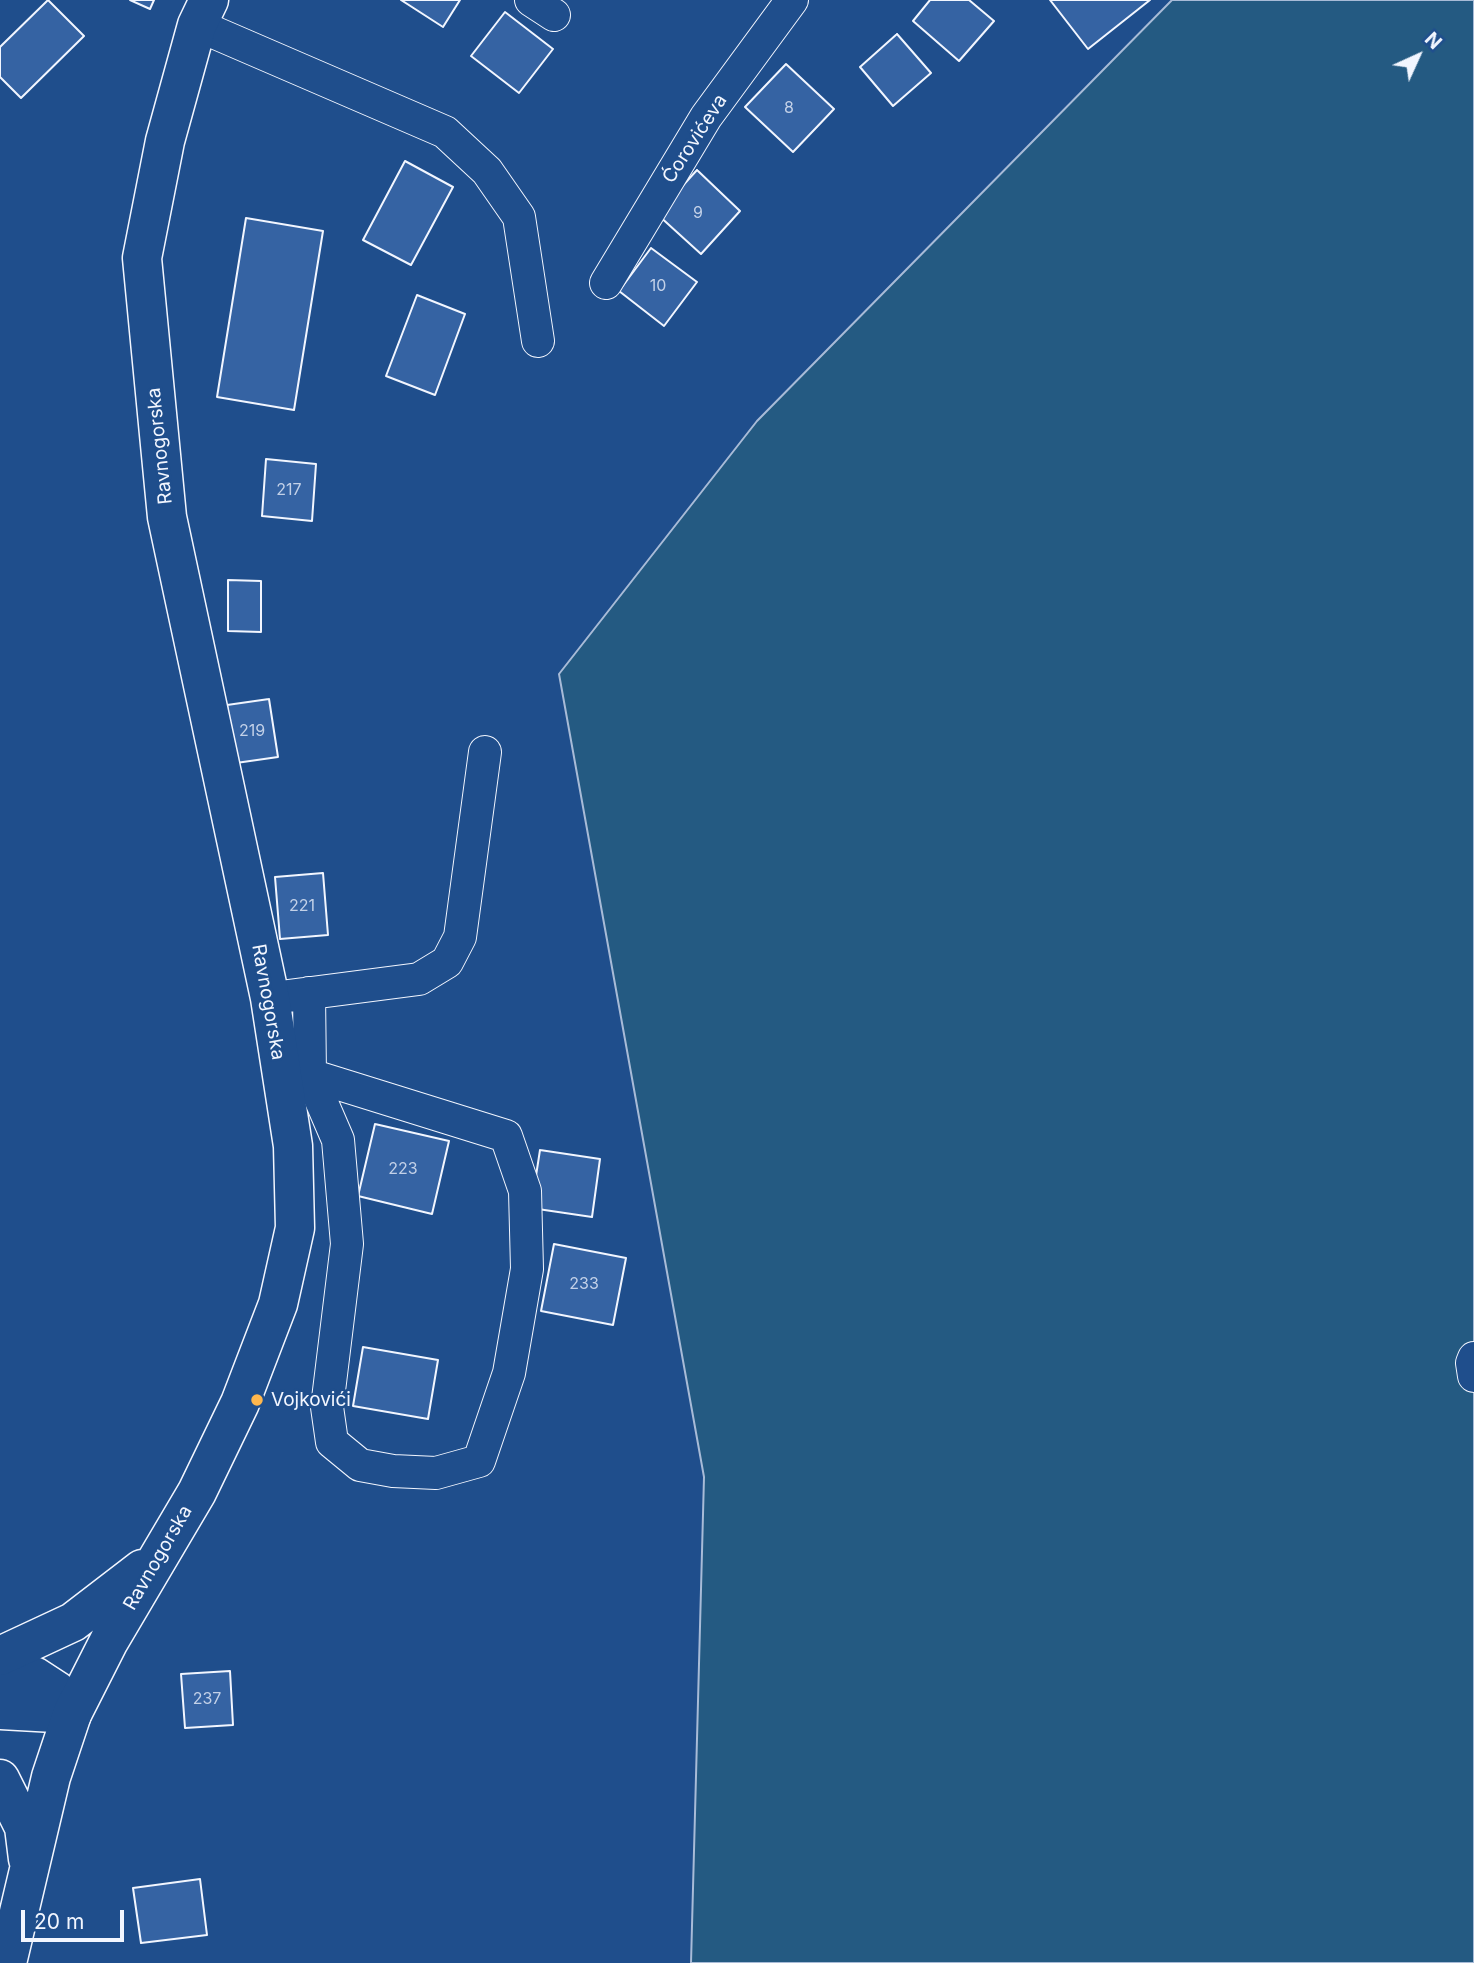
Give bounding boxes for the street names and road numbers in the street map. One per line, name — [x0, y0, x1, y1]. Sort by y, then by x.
street label: Ćorovićeva — [658, 90, 732, 188]
street label: Ravnogorska — [143, 387, 177, 505]
street label: Ravnogorska — [247, 942, 289, 1062]
street label: Ravnogorska — [119, 1502, 197, 1614]

